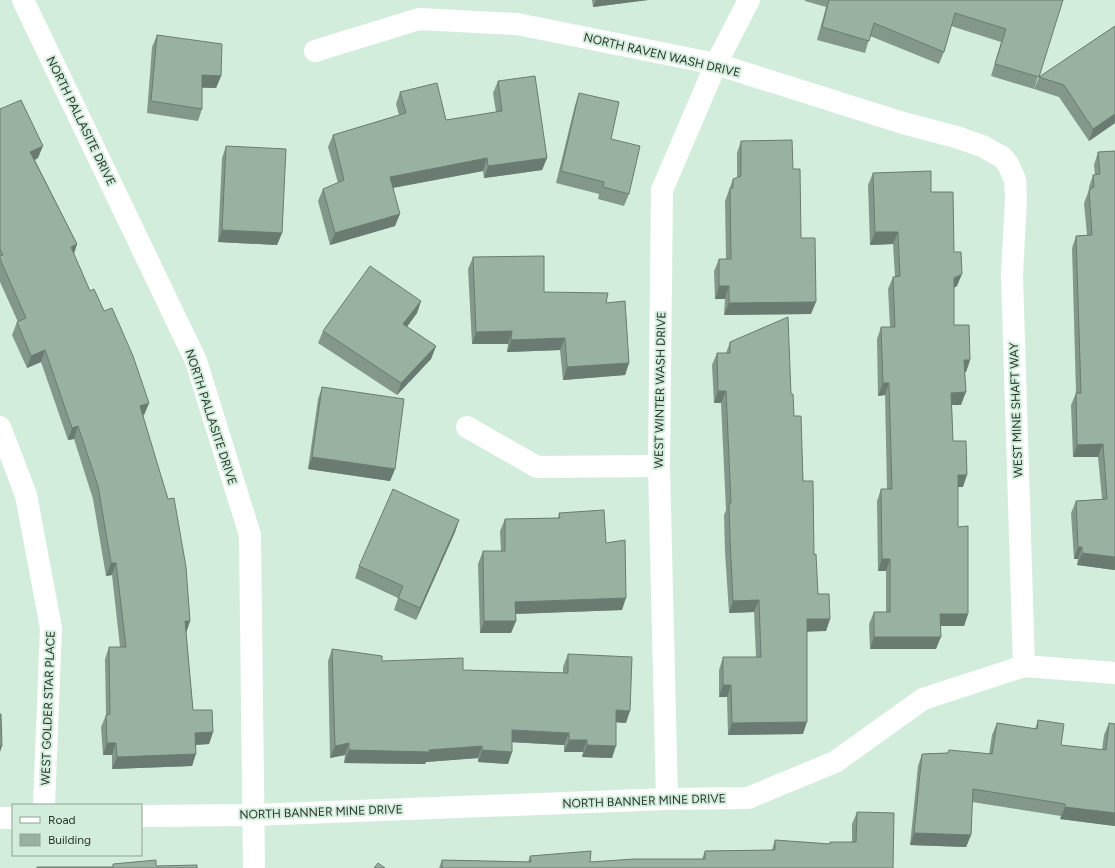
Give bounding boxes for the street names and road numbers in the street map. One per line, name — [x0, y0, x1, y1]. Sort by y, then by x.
street label: NORTH RAVEN WASH DRIVE — [582, 30, 742, 80]
street label: NORTH PALLASITE DRIVE — [44, 54, 118, 188]
street label: WEST WINTER WASH DRIVE — [652, 311, 668, 469]
street label: WEST MINE SHAFT WAY — [1007, 341, 1025, 478]
street label: NORTH PALLASITE DRIVE — [182, 347, 240, 487]
street label: WEST GOLDER STAR PLACE — [38, 630, 58, 786]
street label: NORTH BANNER MINE DRIVE — [562, 791, 726, 811]
street label: NORTH BANNER MINE DRIVE — [239, 802, 403, 822]

